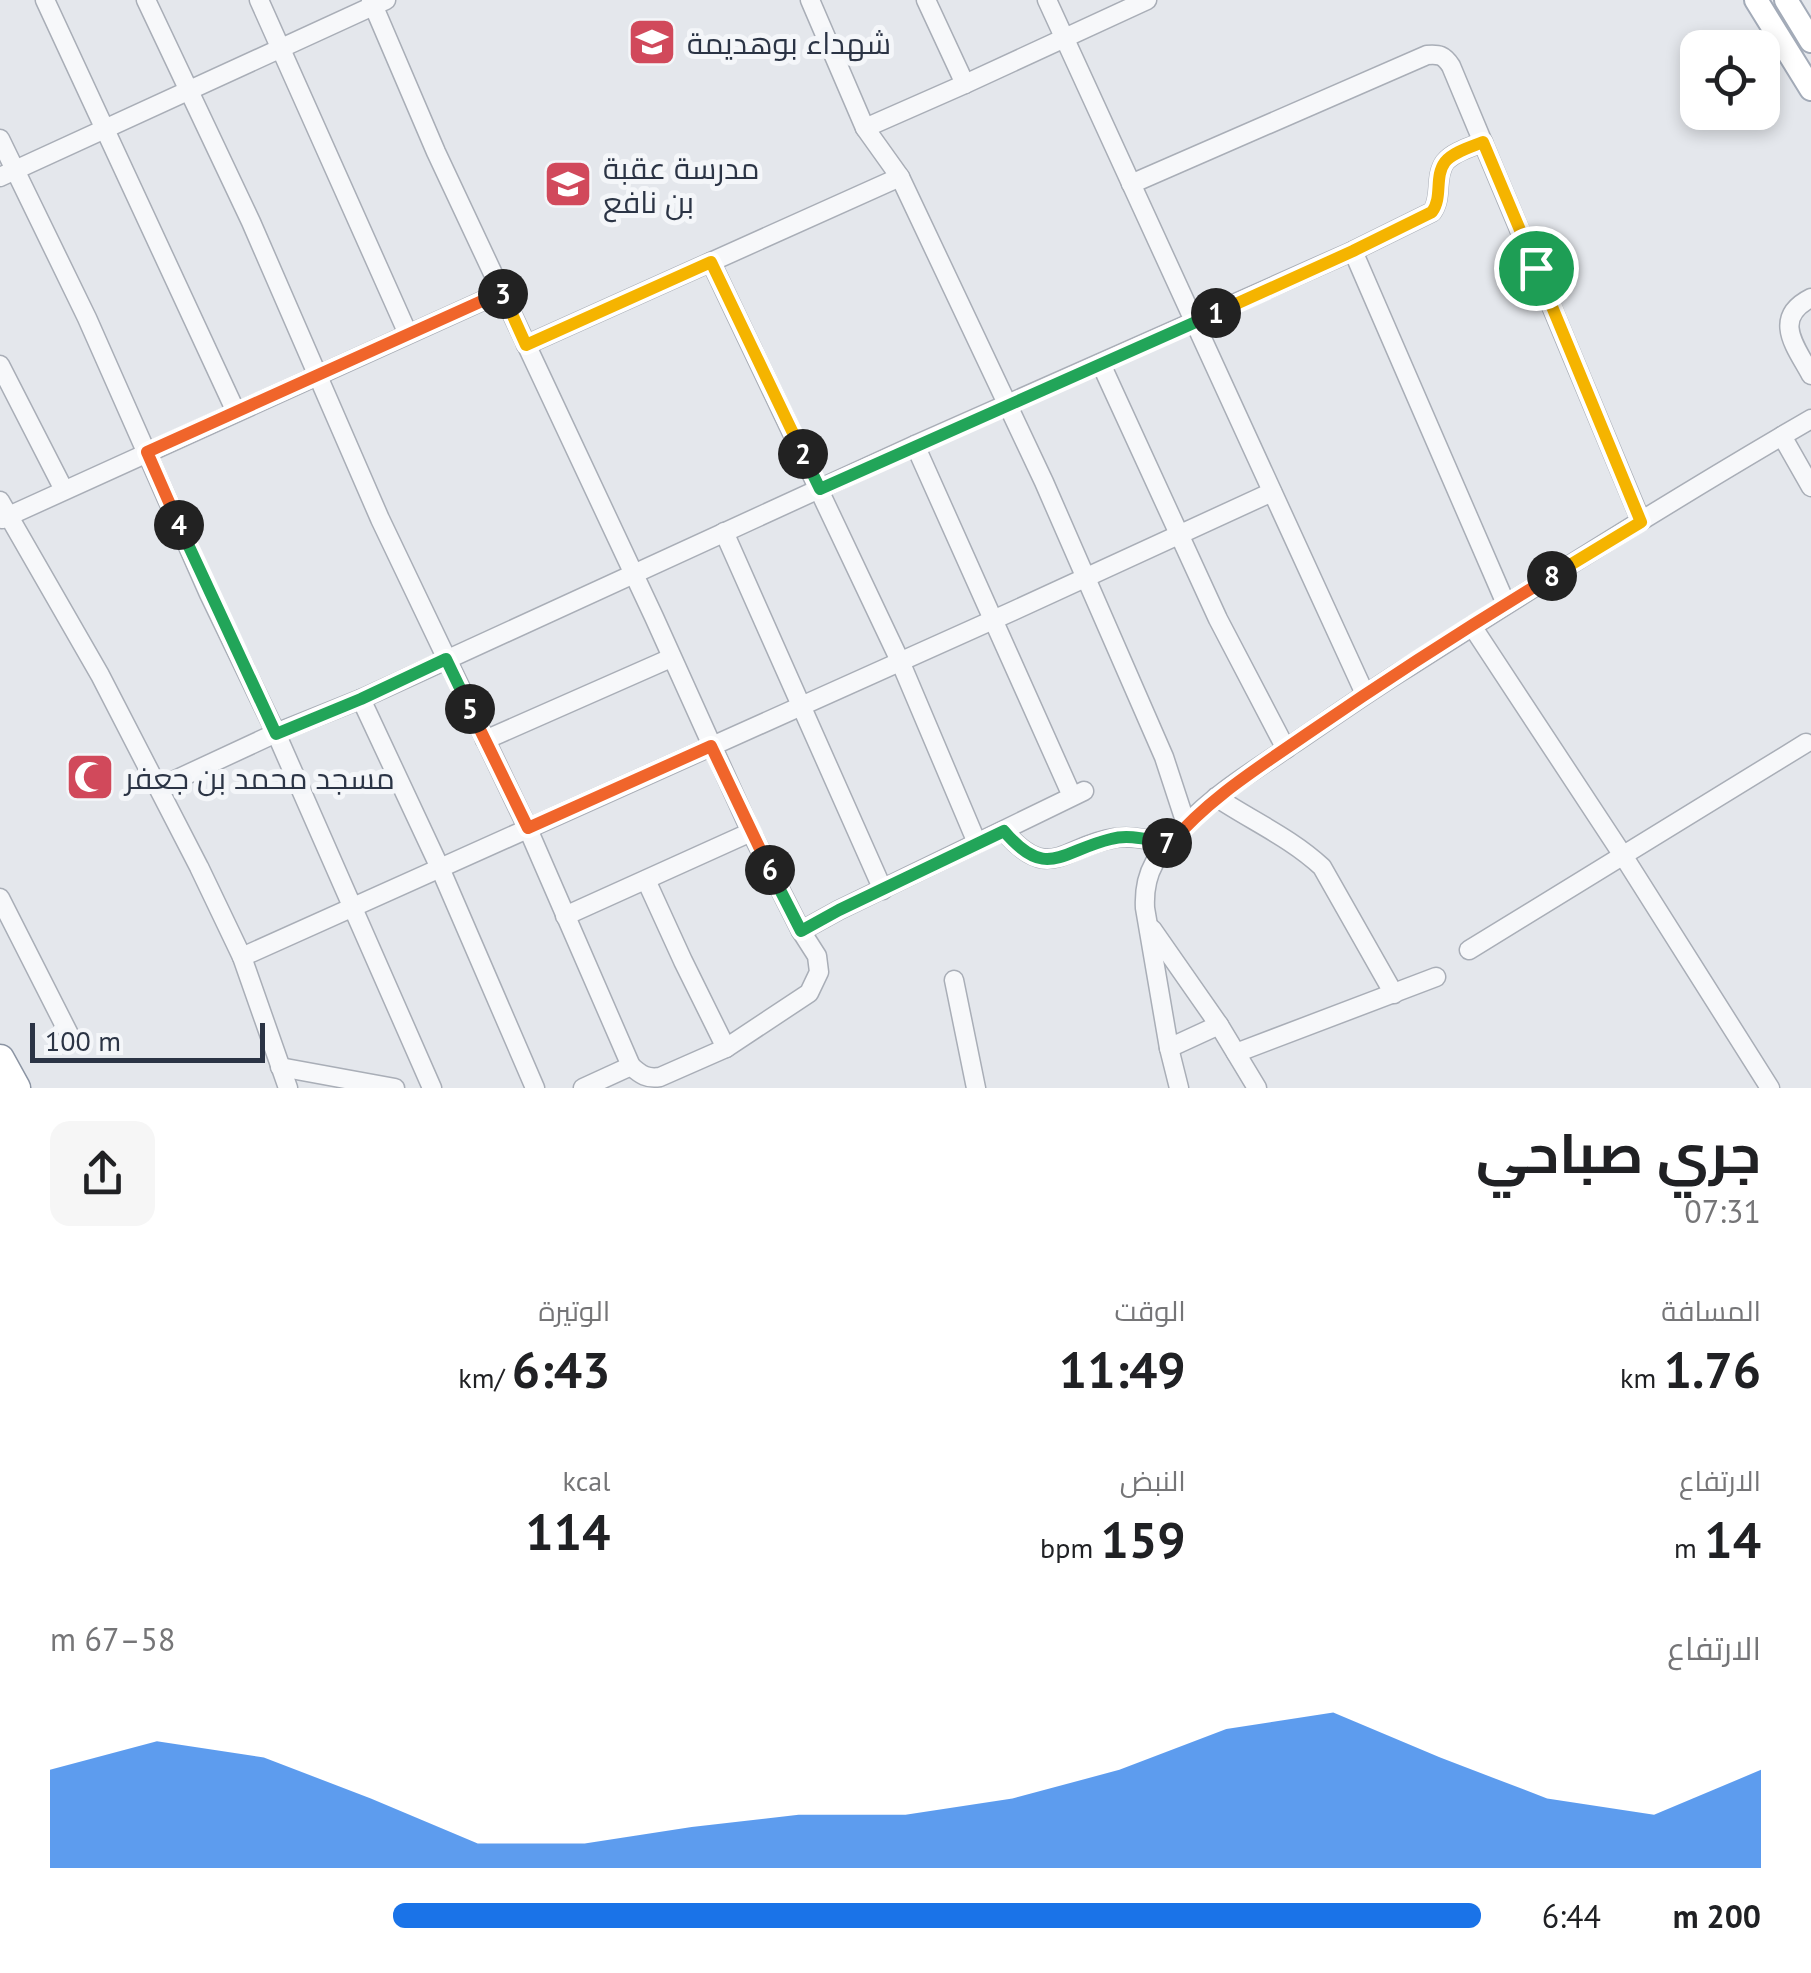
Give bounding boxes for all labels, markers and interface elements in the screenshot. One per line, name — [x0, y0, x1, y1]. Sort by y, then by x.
school or university icon: شهداء بوهديمة — [626, 16, 678, 68]
place label: شهداء بوهديمة — [687, 23, 891, 62]
map controls — [1680, 30, 1780, 130]
button: locate — [1680, 30, 1780, 130]
place label: مدرسة عقبة بن نافع — [603, 148, 759, 223]
school or university icon: مدرسة عقبة بن نافع — [542, 158, 594, 210]
pin — [1494, 226, 1579, 311]
icon: arrive — [1509, 241, 1564, 296]
pin: 3 — [478, 269, 528, 319]
text: 3 — [495, 275, 511, 312]
pin: 1 — [1191, 288, 1241, 338]
text: 1 — [1208, 294, 1224, 331]
pin: 2 — [778, 429, 828, 479]
text: 2 — [795, 435, 811, 472]
pin: 4 — [154, 500, 204, 550]
text: 4 — [171, 506, 187, 543]
pin: 8 — [1527, 551, 1577, 601]
text: 8 — [1544, 557, 1560, 594]
pin: 5 — [445, 684, 495, 734]
text: 5 — [462, 690, 478, 727]
mosque icon: مسجد محمد بن جعفر — [64, 751, 116, 803]
place label: مسجد محمد بن جعفر — [123, 758, 395, 797]
pin: 7 — [1142, 818, 1192, 868]
text: 7 — [1159, 824, 1175, 861]
pin: 6 — [745, 845, 795, 895]
text: 6 — [762, 851, 778, 888]
scale bar — [30, 1018, 265, 1062]
text: 100 m — [45, 1022, 121, 1059]
text: جري صباحي — [1476, 1117, 1761, 1188]
button: share — [50, 1121, 155, 1226]
text: 07:31 — [1684, 1190, 1761, 1232]
text: الوتيرة — [538, 1292, 610, 1329]
text: الوقت — [1114, 1292, 1186, 1329]
text: المسافة — [1661, 1292, 1761, 1329]
text: 6:43 — [512, 1337, 610, 1402]
text: 11:49 — [1059, 1337, 1186, 1402]
text: 1.76 — [1664, 1337, 1761, 1402]
text: /km — [458, 1359, 512, 1396]
text: km — [1620, 1359, 1664, 1396]
text: kcal — [563, 1462, 610, 1499]
text: النبض — [1120, 1462, 1186, 1499]
text: الارتفاع — [1679, 1462, 1761, 1499]
text: 114 — [525, 1499, 610, 1564]
text: 159 — [1101, 1507, 1186, 1572]
text: 14 — [1704, 1507, 1761, 1572]
text: bpm — [1040, 1529, 1101, 1566]
text: m — [1674, 1529, 1704, 1566]
text: 58–67 m — [50, 1618, 175, 1660]
text: الارتفاع — [1667, 1627, 1761, 1669]
text: 6:44 — [1542, 1895, 1601, 1937]
text: 200 m — [1673, 1895, 1761, 1937]

